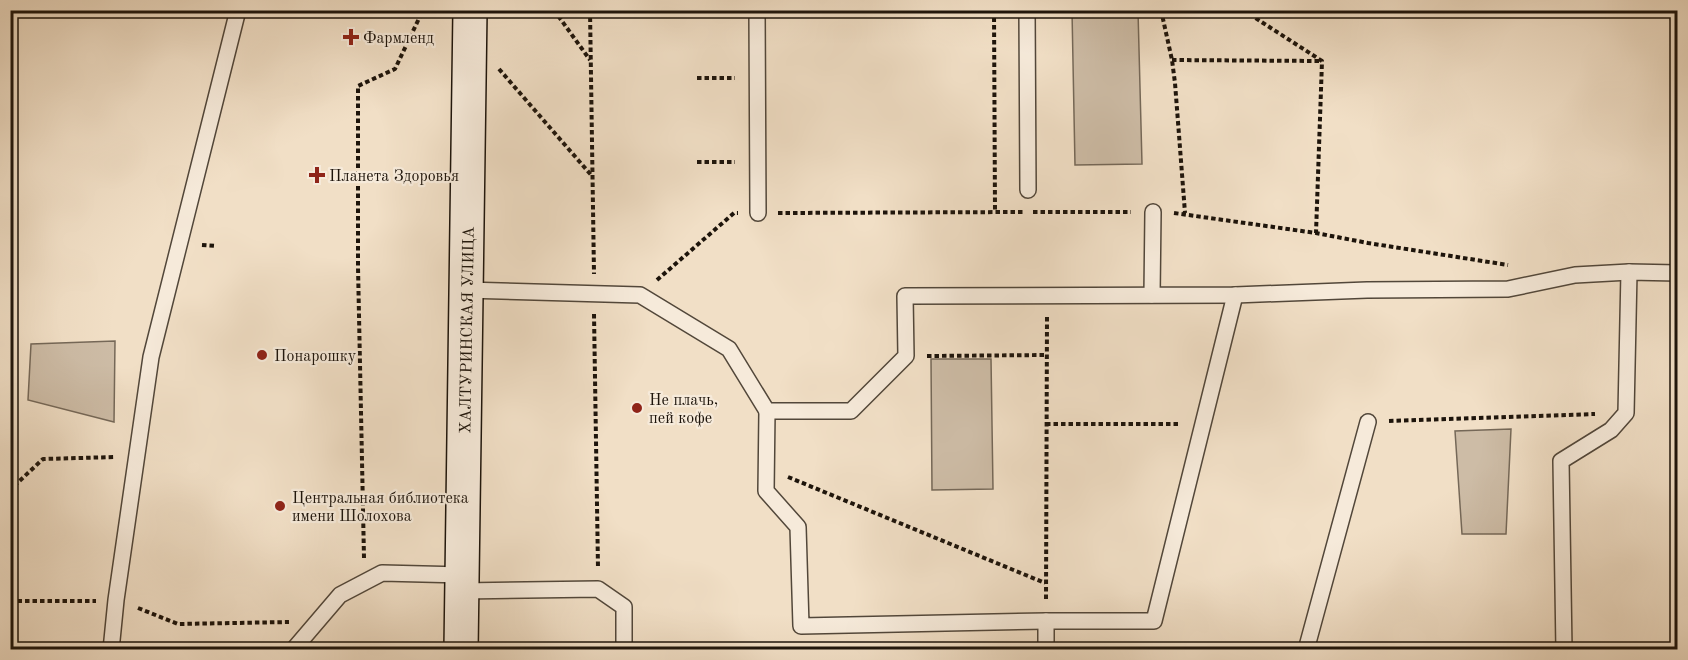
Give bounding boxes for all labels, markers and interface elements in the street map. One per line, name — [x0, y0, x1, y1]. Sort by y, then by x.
marker: Фармленд — [344, 30, 358, 44]
place label: Фармленд — [363, 31, 434, 47]
marker: Планета Здоровья — [310, 168, 324, 182]
place label: Планета Здоровья — [329, 169, 459, 185]
street label: ХАЛТУРИНСКАЯ УЛИЦА — [458, 226, 478, 434]
marker: Понарошку — [255, 348, 269, 362]
place label: Понарошку — [274, 349, 357, 365]
place label: Не плачь, пей кофе — [649, 393, 718, 427]
marker: Не плачь, пей кофе — [630, 401, 644, 415]
place label: Центральная библиотека имени Шолохова — [292, 491, 469, 525]
marker: Центральная библиотека имени Шолохова — [273, 499, 287, 513]

